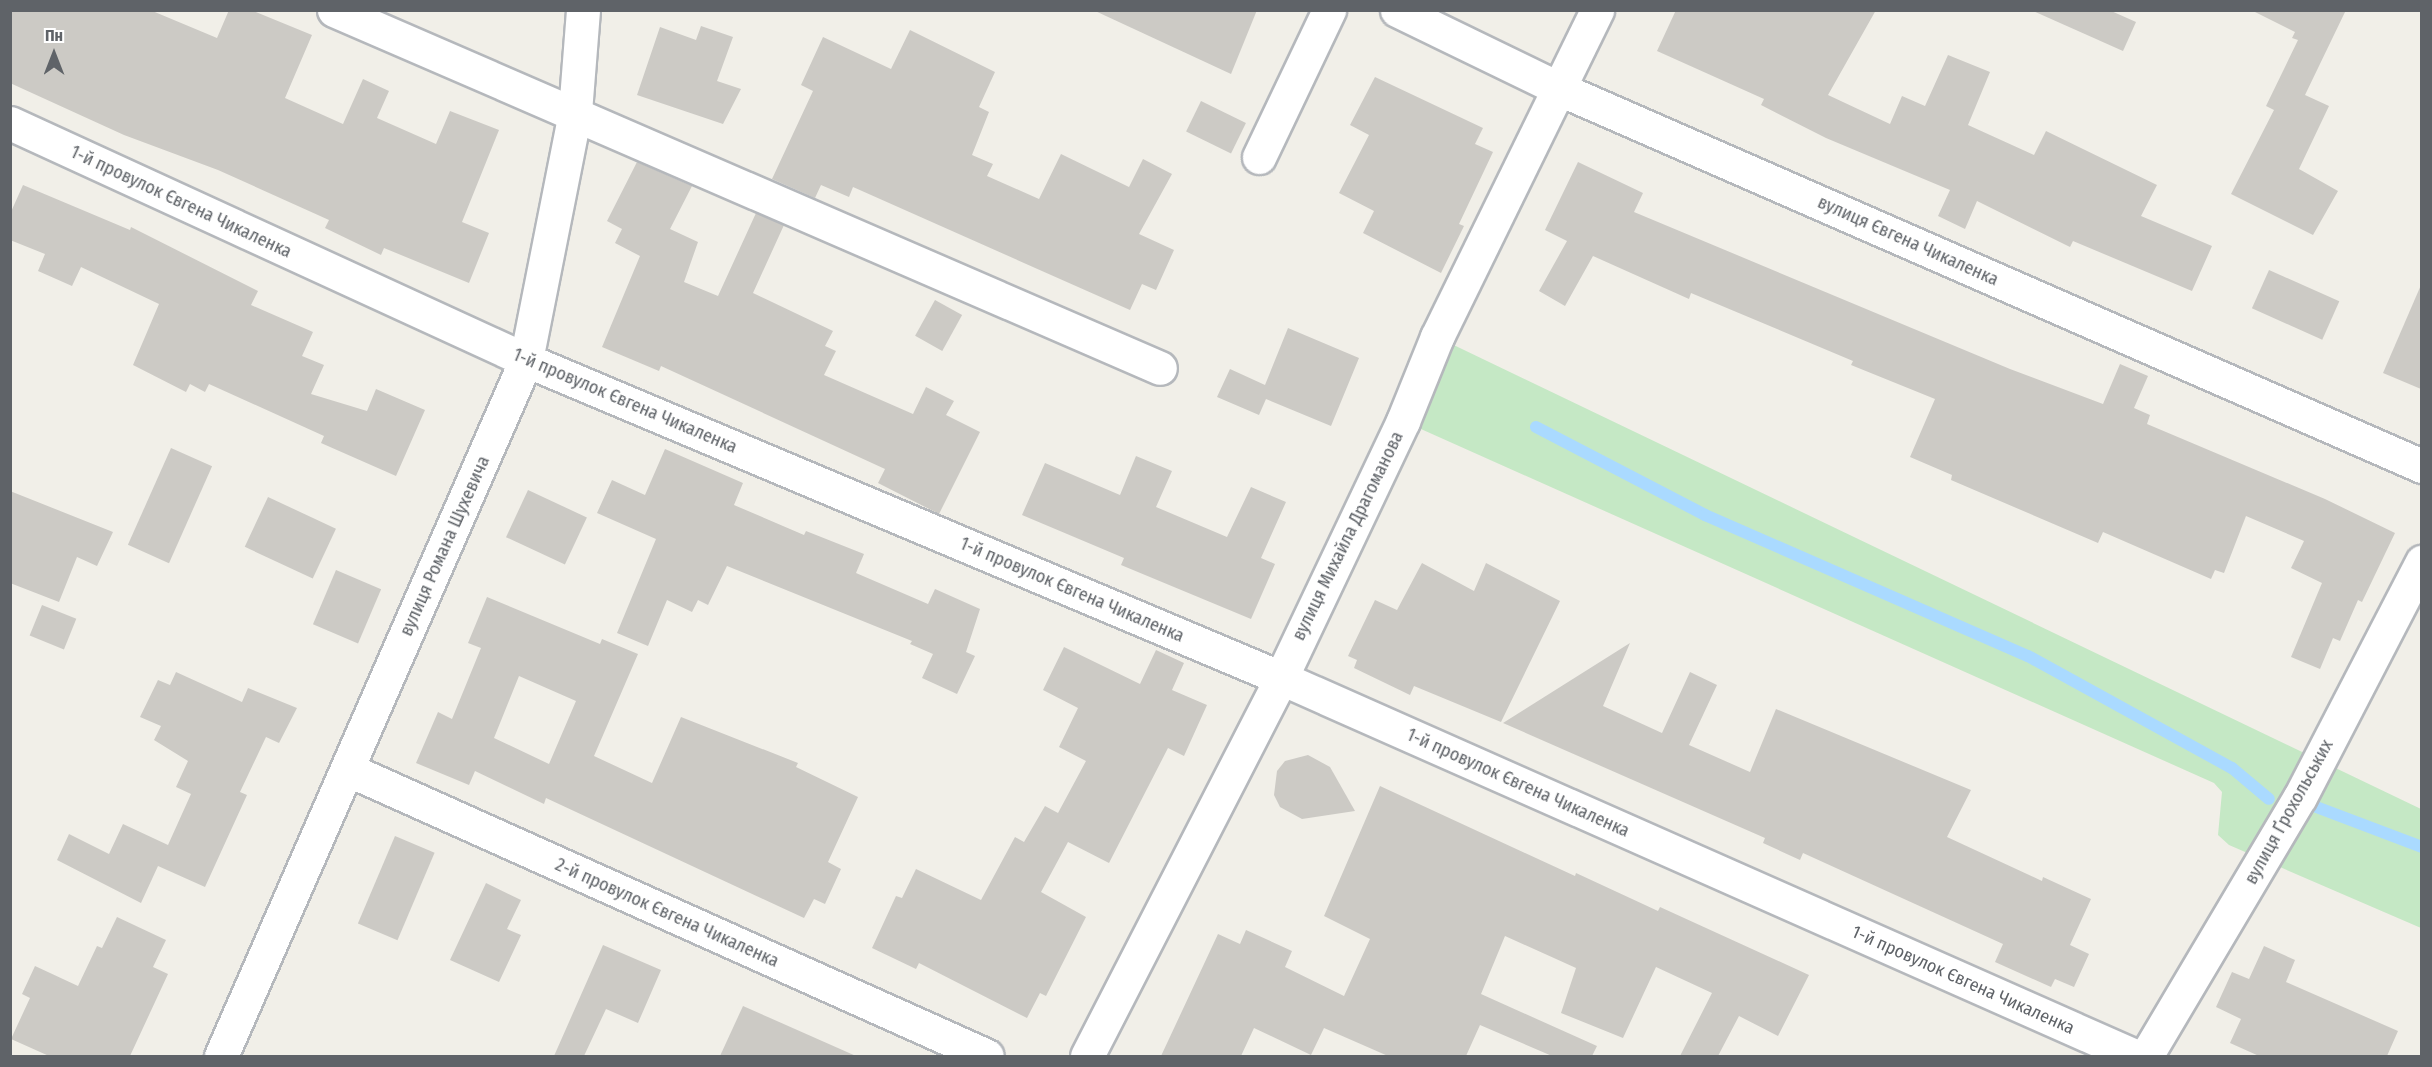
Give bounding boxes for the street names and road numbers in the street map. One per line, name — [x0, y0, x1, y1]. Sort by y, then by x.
street label: 1-й провулок Євгена Чикаленка — [67, 141, 295, 263]
street label: вулиця Євгена Чикаленка — [1814, 191, 2002, 291]
street label: 1-й провулок Євгена Чикаленка — [510, 344, 740, 458]
street label: вулиця Михайла Драгоманова — [1288, 428, 1408, 644]
street label: вулиця Романа Шухевича — [396, 453, 494, 639]
street label: 1-й провулок Євгена Чикаленка — [957, 533, 1187, 647]
street label: 1-й провулок Євгена Чикаленка — [1403, 724, 1633, 842]
street label: вулиця Ґрохольських — [2240, 736, 2338, 888]
street label: 2-й провулок Євгена Чикаленка — [552, 854, 782, 972]
street label: 1-й провулок Євгена Чикаленка — [1848, 921, 2078, 1039]

